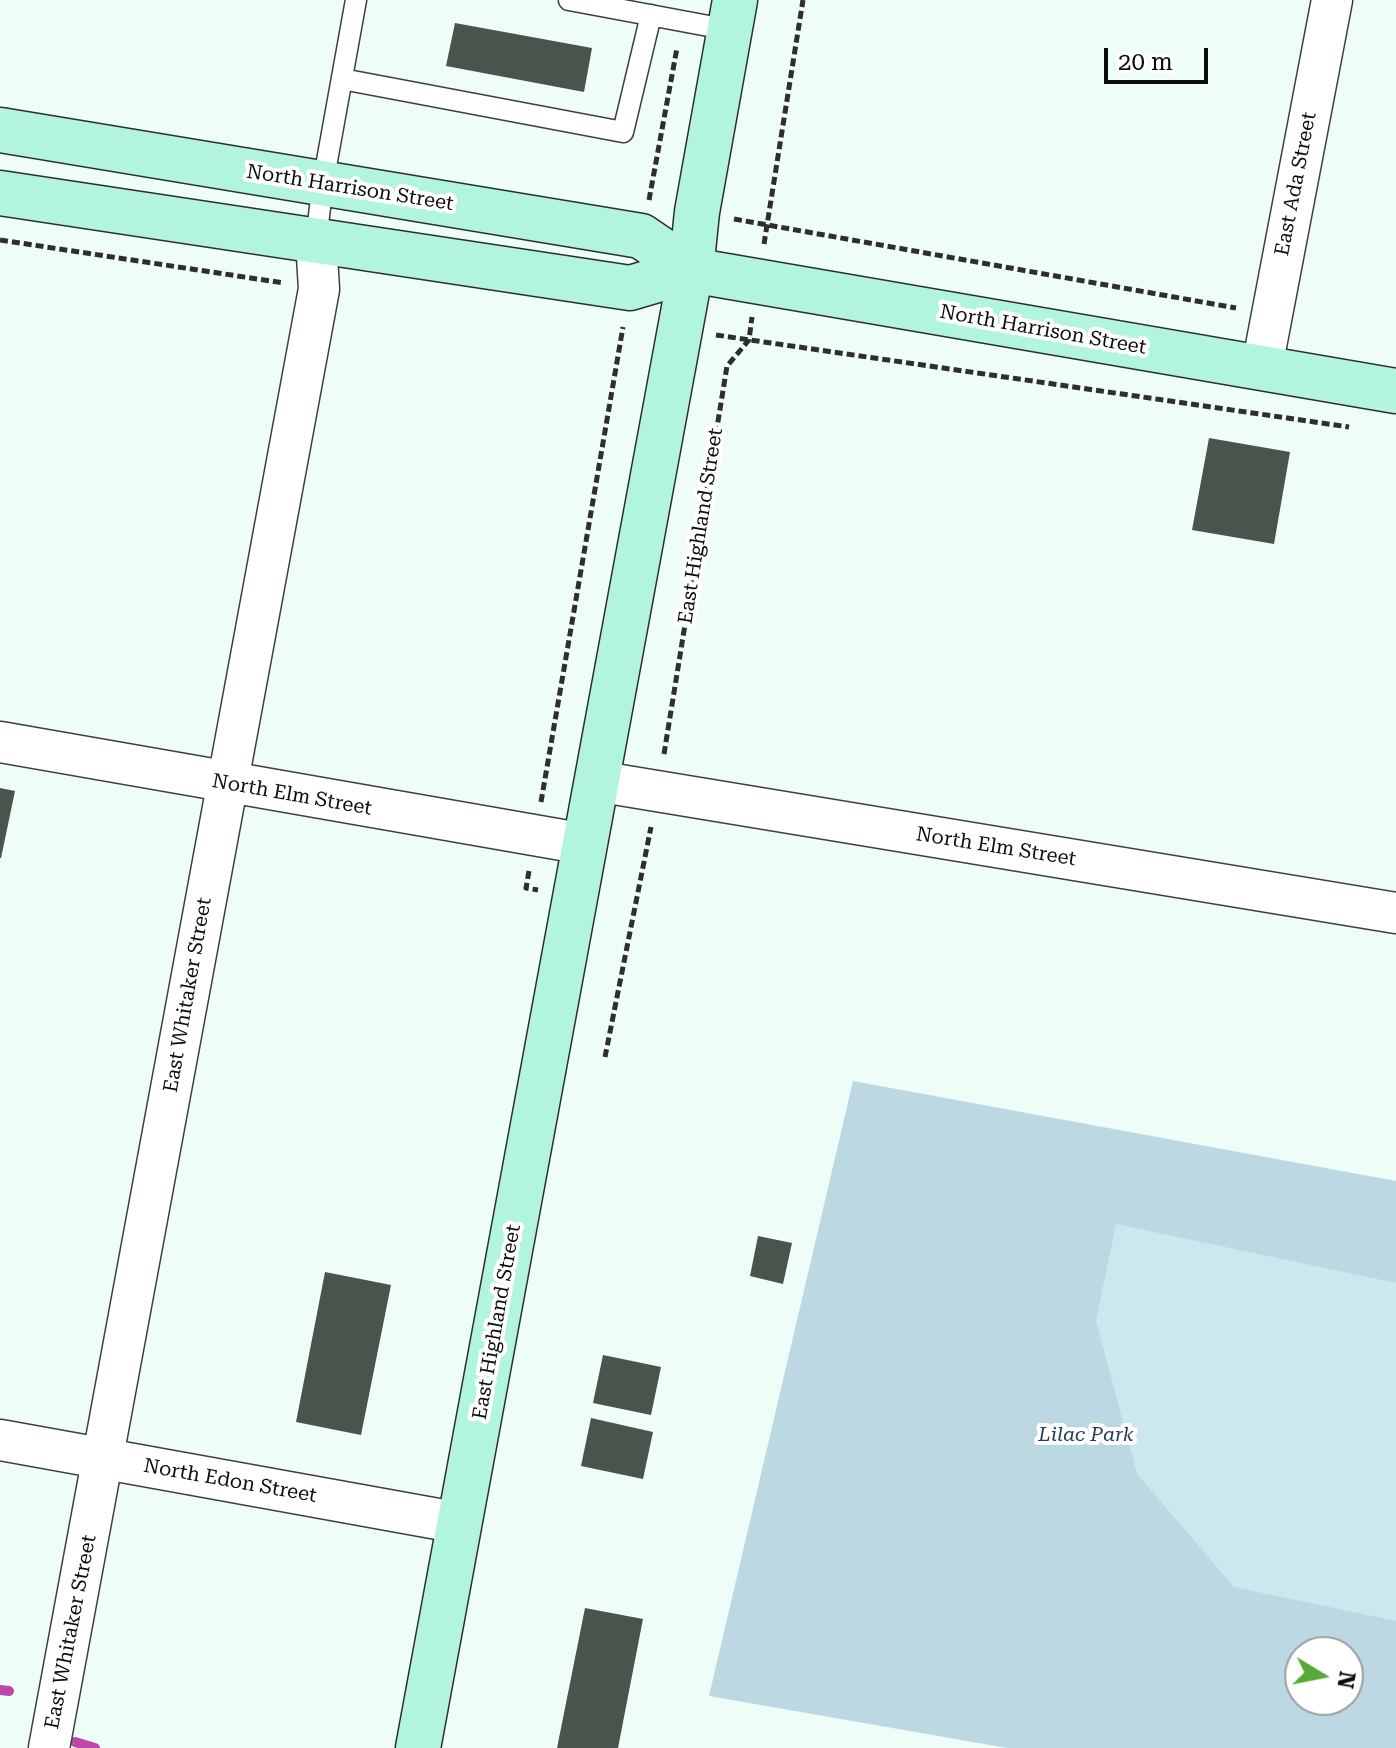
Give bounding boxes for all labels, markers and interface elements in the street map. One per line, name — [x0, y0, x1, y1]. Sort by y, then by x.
scale bar — [1108, 32, 1212, 82]
text: 20 m — [1118, 48, 1173, 76]
street label: East Ada Street — [1270, 110, 1322, 258]
street label: North Harrison Street — [245, 160, 455, 216]
street label: North Harrison Street — [938, 300, 1148, 360]
street label: East Highland Street — [674, 426, 728, 626]
street label: North Elm Street — [210, 769, 374, 821]
street label: North Elm Street — [914, 823, 1078, 871]
street label: East Whitaker Street — [159, 896, 217, 1094]
street label: East Highland Street — [468, 1222, 526, 1422]
park label: Lilac Park — [1038, 1423, 1134, 1447]
street label: North Edon Street — [142, 1454, 318, 1508]
street label: East Whitaker Street — [40, 1533, 102, 1731]
north arrow — [1284, 1636, 1364, 1716]
text: N — [1332, 1669, 1360, 1690]

